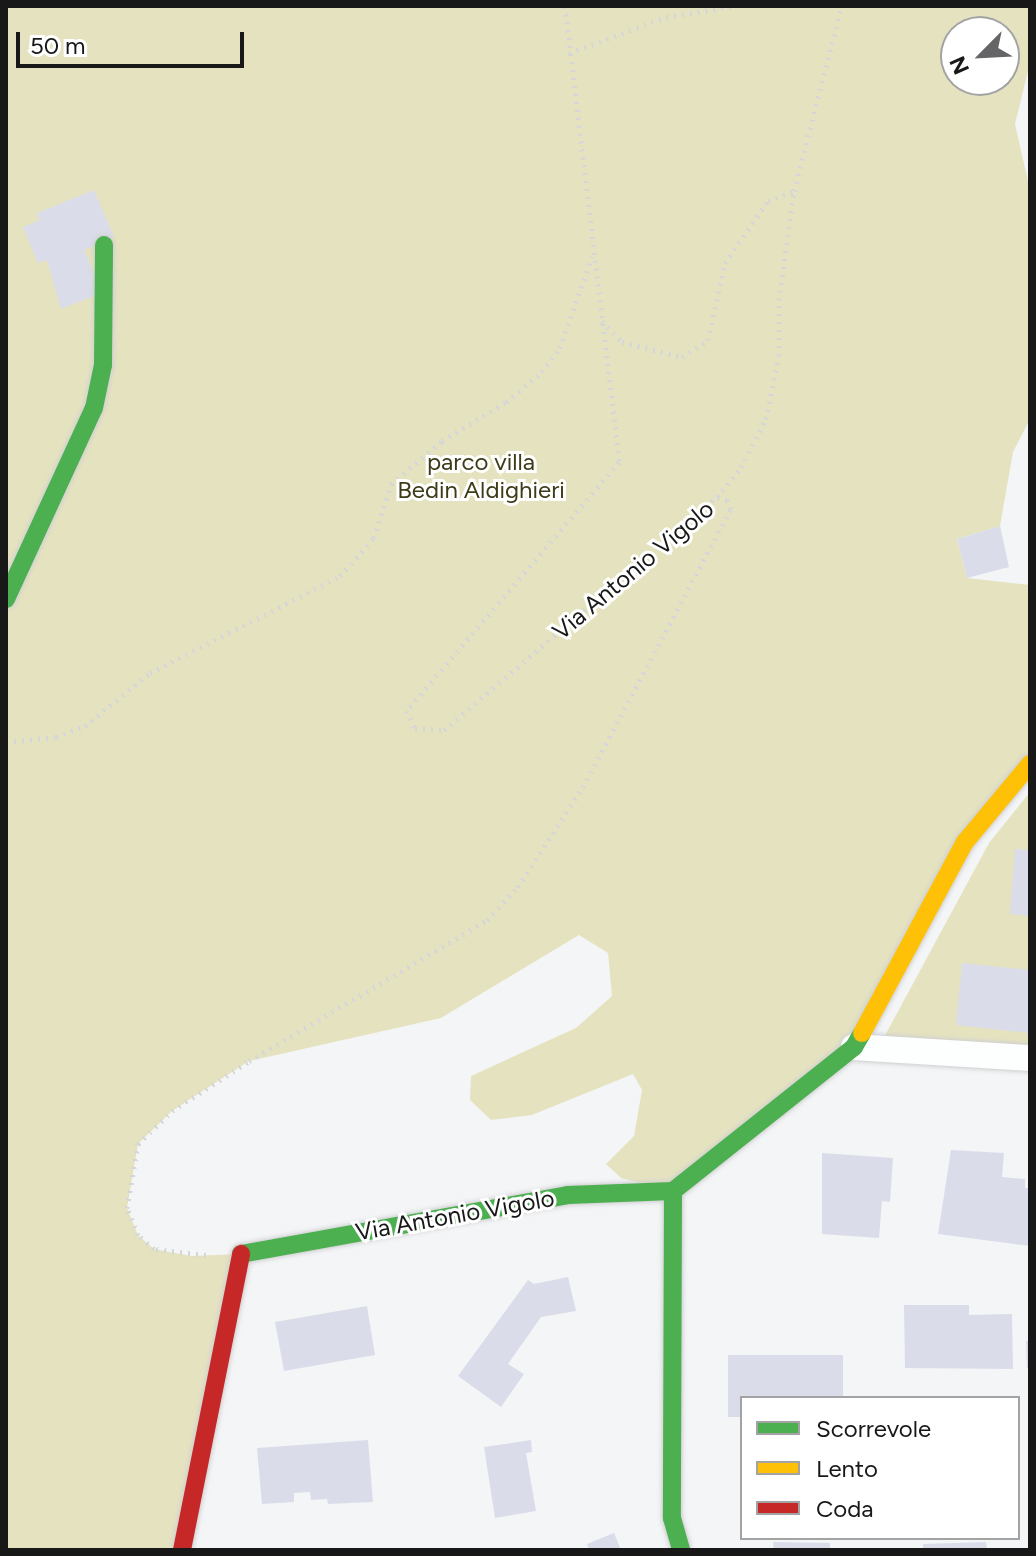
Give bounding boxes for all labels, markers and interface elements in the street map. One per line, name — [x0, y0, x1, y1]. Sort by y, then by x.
scale bar — [20, 16, 248, 66]
north arrow — [940, 16, 1020, 96]
text: 50 m — [30, 31, 86, 60]
text: N — [944, 52, 975, 78]
park label: parco villa Bedin Aldighieri — [397, 448, 565, 504]
street label: Via Antonio Vigolo — [547, 494, 719, 646]
street label: Via Antonio Vigolo — [353, 1183, 557, 1247]
legend — [740, 1396, 1020, 1540]
text: Scorrevole — [816, 1414, 931, 1443]
text: Lento — [816, 1454, 878, 1483]
text: Coda — [816, 1494, 874, 1523]

